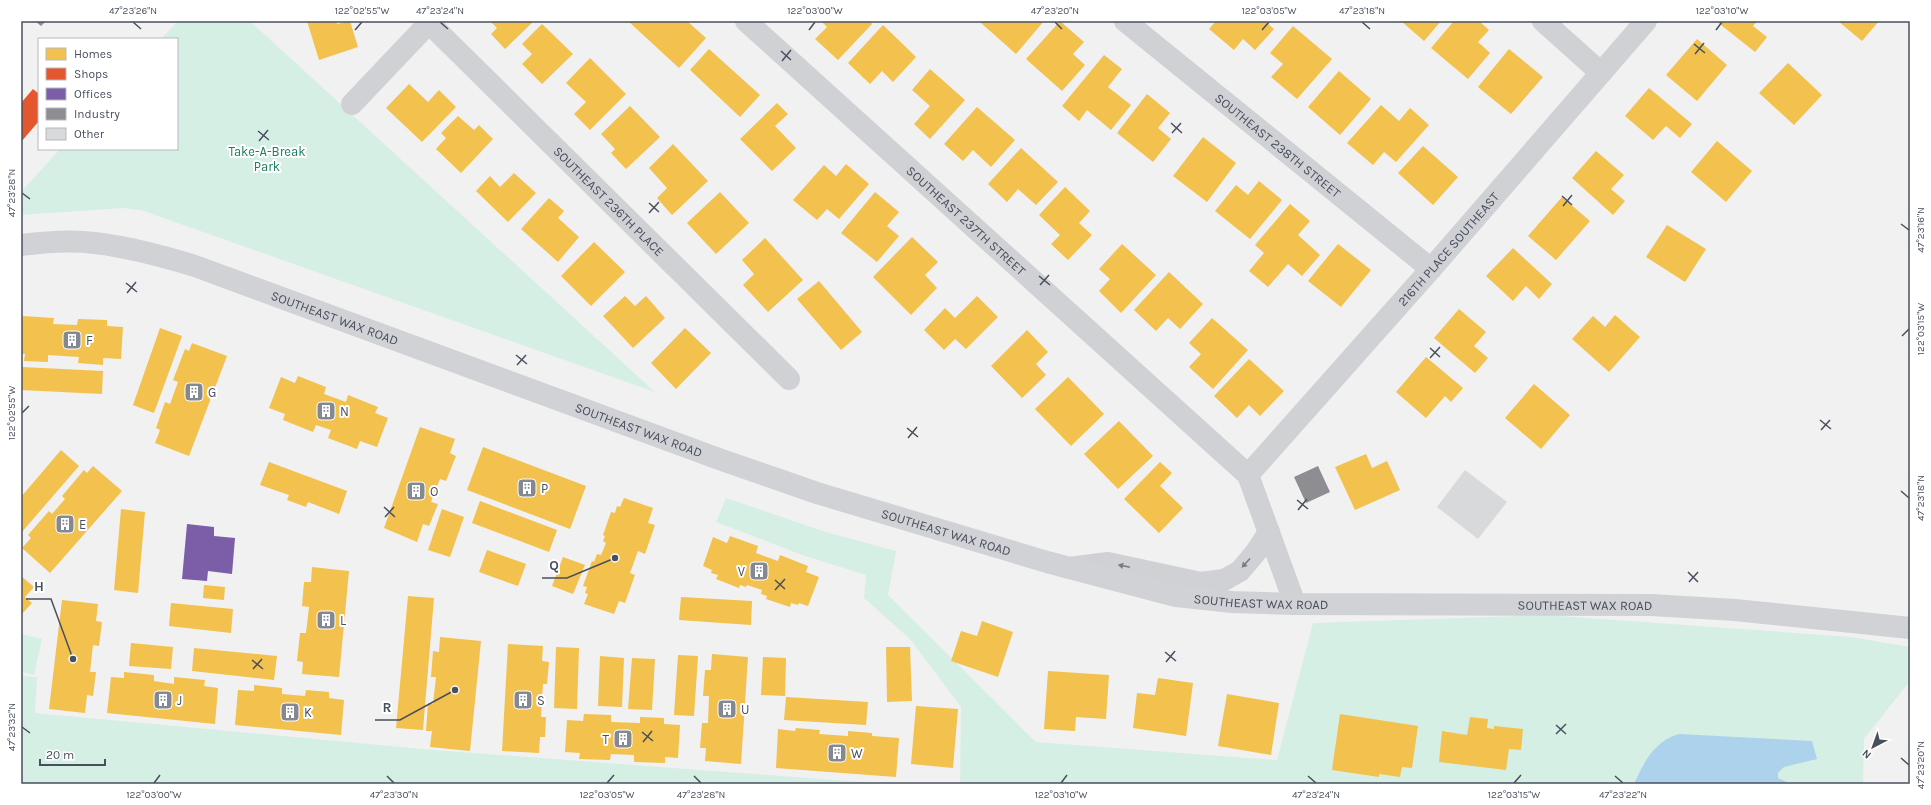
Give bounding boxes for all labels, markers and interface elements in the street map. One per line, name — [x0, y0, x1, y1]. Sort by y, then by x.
text: 47°23'26"N — [109, 5, 157, 17]
text: 122°02'55"W — [335, 5, 389, 17]
text: 47°23'24"N — [416, 5, 464, 17]
text: 122°03'00"W — [787, 5, 843, 17]
text: 47°23'20"N — [1031, 5, 1079, 17]
text: 122°03'05"W — [1241, 5, 1297, 17]
text: 47°23'18"N — [1339, 5, 1385, 17]
text: 122°03'10"W — [1696, 5, 1748, 17]
legend — [38, 38, 178, 150]
text: Homes — [74, 47, 112, 61]
text: Shops — [74, 67, 108, 81]
text: Offices — [74, 87, 112, 101]
street label: SOUTHEAST 238TH STREET — [1212, 90, 1344, 201]
text: Industry — [74, 107, 120, 121]
text: Other — [74, 127, 105, 141]
street label: SOUTHEAST 236TH PLACE — [551, 143, 667, 259]
park label: Take-A-Break Park — [229, 144, 306, 174]
street label: SOUTHEAST 237TH STREET — [904, 163, 1029, 278]
text: 47°23'28"N — [6, 169, 18, 217]
street label: 216TH PLACE SOUTHEAST — [1395, 189, 1502, 309]
text: 47°23'16"N — [1915, 207, 1927, 253]
street label: SOUTHEAST WAX ROAD — [269, 287, 401, 348]
text: 122°03'15"W — [1915, 303, 1927, 355]
building icon: F — [61, 329, 83, 351]
place label: F — [86, 333, 93, 348]
building icon: G — [183, 381, 205, 403]
place label: G — [208, 385, 216, 400]
text: 122°02'55"W — [6, 386, 18, 440]
street label: SOUTHEAST WAX ROAD — [573, 399, 705, 460]
building icon: N — [315, 400, 337, 422]
place label: N — [340, 404, 349, 419]
text: 47°23'18"N — [1915, 475, 1927, 521]
building icon: P — [516, 477, 538, 499]
building icon: O — [405, 480, 427, 502]
place label: P — [541, 481, 548, 496]
place label: O — [430, 484, 438, 499]
street label: SOUTHEAST WAX ROAD — [880, 505, 1013, 558]
building icon: E — [54, 513, 76, 535]
place label: E — [79, 517, 86, 532]
callout: Q — [542, 552, 567, 578]
text: Q — [549, 557, 559, 574]
one-way arrow — [1242, 559, 1251, 568]
building icon: V — [748, 560, 770, 582]
one-way arrow — [1117, 563, 1130, 569]
place label: V — [738, 564, 746, 579]
callout: H — [26, 573, 51, 599]
text: H — [34, 578, 44, 595]
street label: SOUTHEAST WAX ROAD — [1193, 590, 1328, 612]
street label: SOUTHEAST WAX ROAD — [1518, 597, 1652, 613]
building icon: L — [315, 609, 337, 631]
place label: L — [340, 613, 346, 628]
building icon: J — [152, 689, 174, 711]
building icon: S — [512, 689, 534, 711]
place label: J — [177, 693, 182, 708]
place label: S — [537, 693, 545, 708]
callout: R — [375, 694, 400, 720]
building icon: U — [716, 698, 738, 720]
text: R — [382, 699, 392, 716]
building icon: K — [279, 701, 301, 723]
place label: U — [741, 702, 750, 717]
text: 47°23'32"N — [6, 703, 18, 751]
place label: K — [304, 705, 312, 720]
north arrow — [1853, 727, 1893, 767]
building icon: T — [612, 728, 634, 750]
place label: T — [602, 732, 609, 747]
scale bar — [40, 741, 105, 767]
text: 47°23'20"N — [1915, 741, 1927, 789]
building icon: W — [826, 742, 848, 764]
place label: W — [851, 746, 863, 761]
text: N — [1860, 747, 1874, 762]
text: 20 m — [46, 748, 74, 762]
text: 122°03'00"W — [126, 789, 182, 801]
text: 47°23'30"N — [370, 789, 418, 801]
text: 122°03'05"W — [579, 789, 635, 801]
text: 47°23'28"N — [677, 789, 725, 801]
text: 122°03'10"W — [1035, 789, 1087, 801]
text: 47°23'24"N — [1292, 789, 1340, 801]
text: 122°03'15"W — [1488, 789, 1540, 801]
text: 47°23'22"N — [1599, 789, 1647, 801]

